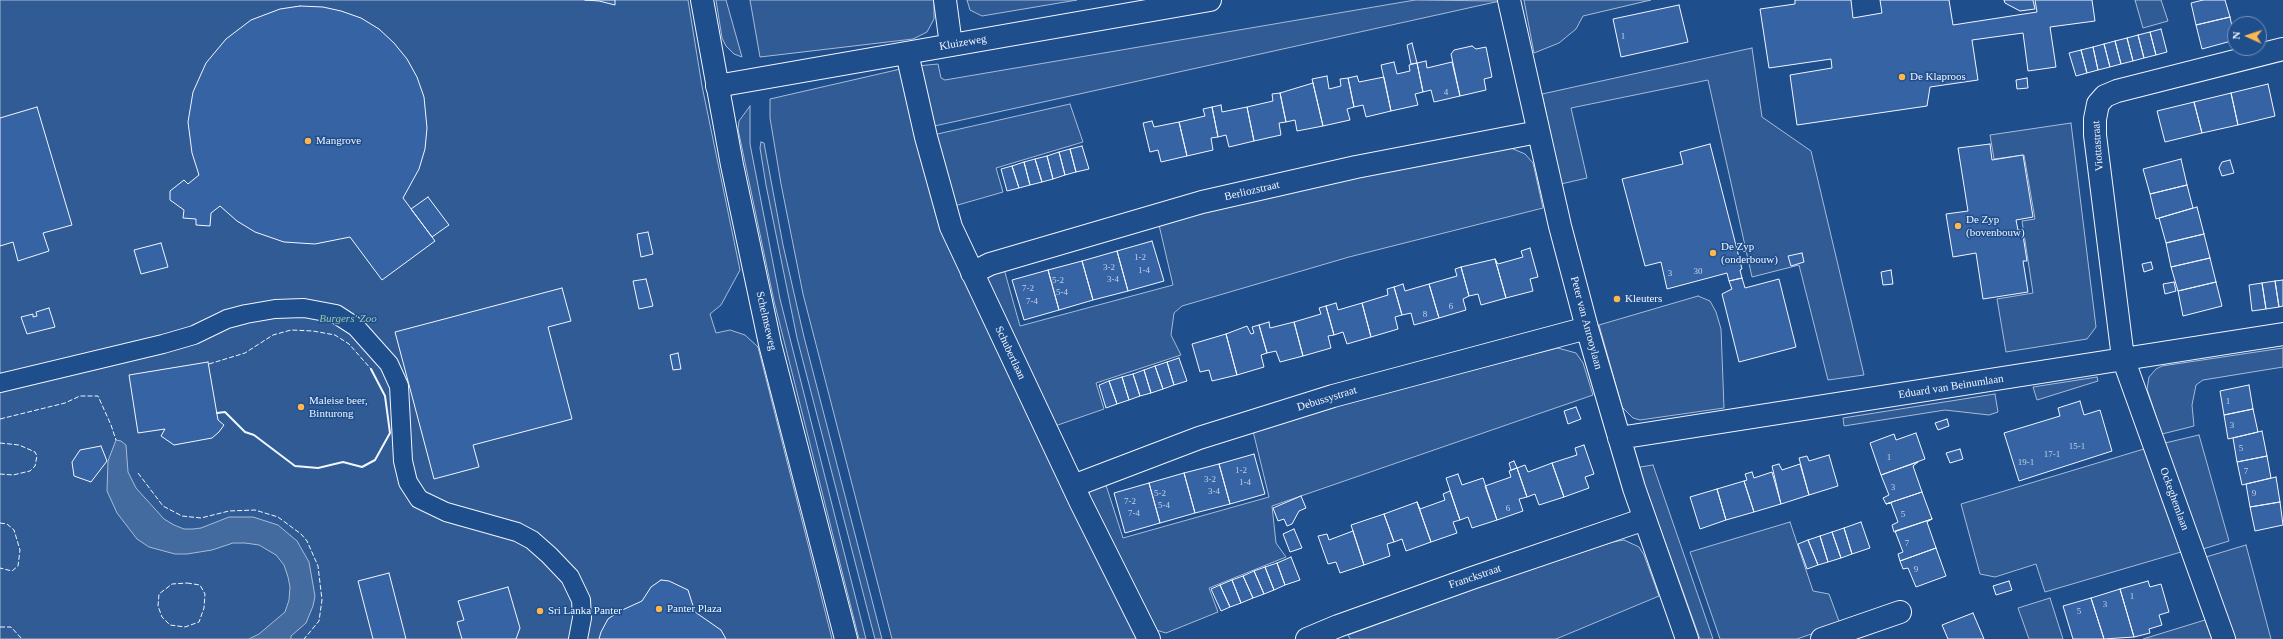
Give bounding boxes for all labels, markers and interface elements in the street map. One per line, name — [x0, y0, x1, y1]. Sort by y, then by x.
north arrow — [2227, 16, 2267, 56]
text: N — [2230, 31, 2242, 40]
street label: Kluizeweg — [938, 32, 988, 54]
house number: 1 — [1621, 32, 1625, 42]
place label: De Klaproos — [1910, 70, 1966, 84]
marker: De Klaproos — [1897, 72, 1907, 82]
house number: 4 — [1444, 88, 1448, 98]
street label: Viottastraat — [2090, 120, 2106, 172]
place label: Mangrove — [316, 134, 361, 148]
marker: Mangrove — [303, 136, 313, 146]
street label: Berliozstraat — [1223, 178, 1281, 204]
place label: De Zyp (bovenbouw) — [1966, 213, 2025, 239]
marker: De Zyp (bovenbouw) — [1953, 221, 1963, 231]
place label: De Zyp (onderbouw) — [1721, 240, 1778, 266]
marker: De Zyp (onderbouw) — [1708, 248, 1718, 258]
house number: 1-2 — [1134, 253, 1146, 263]
house number: 3-2 — [1103, 263, 1115, 273]
house number: 1-4 — [1138, 266, 1150, 276]
house number: 30 — [1694, 267, 1702, 277]
house number: 3 — [1668, 269, 1672, 279]
house number: 3-4 — [1107, 275, 1119, 285]
street label: Peter van Anrooylaan — [1567, 275, 1605, 371]
house number: 5-2 — [1052, 276, 1064, 286]
house number: 7-2 — [1022, 284, 1034, 294]
house number: 5-4 — [1056, 288, 1068, 298]
street label: Schelmseweg — [753, 290, 779, 352]
place label: Kleuters — [1625, 292, 1662, 306]
marker: Kleuters — [1612, 294, 1622, 304]
house number: 7-4 — [1026, 297, 1038, 307]
house number: 6 — [1449, 302, 1453, 312]
house number: 8 — [1423, 310, 1427, 320]
park label: Burgers' Zoo — [319, 312, 377, 326]
street label: Schubertlaan — [992, 324, 1028, 382]
street label: Eduard van Beinumlaan — [1897, 372, 2005, 402]
street label: Debussystraat — [1296, 384, 1358, 414]
place label: Maleise beer, Binturong — [309, 394, 368, 420]
house number: 1 — [2226, 397, 2230, 407]
marker: Maleise beer, Binturong — [296, 402, 306, 412]
house number: 3 — [2230, 421, 2234, 431]
house number: 15-1 — [2069, 442, 2085, 452]
house number: 5 — [2239, 444, 2243, 454]
house number: 17-1 — [2044, 450, 2060, 460]
house number: 1 — [1887, 453, 1891, 463]
house number: 19-1 — [2018, 458, 2034, 468]
house number: 1-2 — [1235, 466, 1247, 476]
street label: Ockeghemlaan — [2157, 466, 2191, 532]
house number: 7 — [2244, 467, 2248, 477]
house number: 3-2 — [1204, 475, 1216, 485]
house number: 1-4 — [1239, 478, 1251, 488]
house number: 3 — [1891, 483, 1895, 493]
house number: 3-4 — [1208, 487, 1220, 497]
house number: 5-2 — [1154, 489, 1166, 499]
house number: 9 — [2252, 489, 2256, 499]
house number: 7-2 — [1124, 497, 1136, 507]
house number: 5-4 — [1158, 501, 1170, 511]
house number: 6 — [1506, 504, 1510, 514]
house number: 7-4 — [1128, 509, 1140, 519]
house number: 5 — [1901, 510, 1905, 520]
house number: 7 — [1905, 539, 1909, 549]
street label: Franckstraat — [1447, 562, 1503, 592]
house number: 9 — [1914, 565, 1918, 575]
house number: 1 — [2130, 592, 2134, 602]
house number: 3 — [2103, 600, 2107, 610]
place label: Panter Plaza — [667, 602, 722, 616]
place label: Sri Lanka Panter — [548, 604, 622, 618]
marker: Panter Plaza — [654, 604, 664, 614]
marker: Sri Lanka Panter — [535, 606, 545, 616]
house number: 5 — [2077, 607, 2081, 617]

